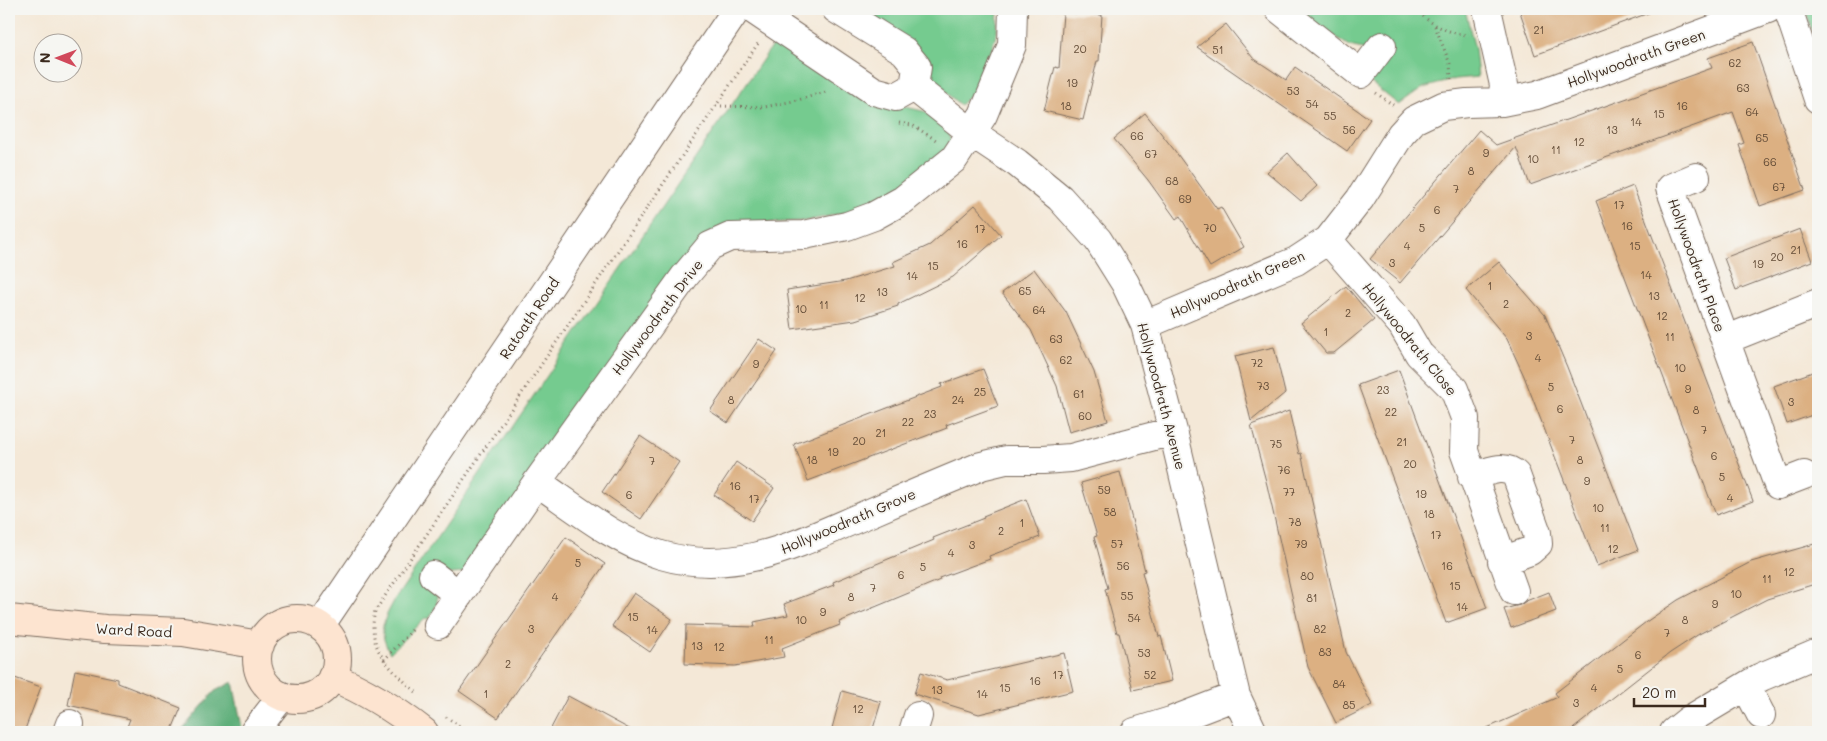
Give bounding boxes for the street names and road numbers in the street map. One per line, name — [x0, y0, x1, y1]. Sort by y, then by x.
street label: Hollywoodrath Green — [1564, 24, 1708, 92]
street label: Hollywoodrath Place — [1664, 196, 1730, 334]
street label: Hollywoodrath Green — [1167, 246, 1307, 322]
street label: Hollywoodrath Drive — [607, 255, 707, 379]
street label: Ratoath Road — [495, 274, 563, 362]
street label: Hollywoodrath Close — [1358, 278, 1462, 400]
street label: Hollywoodrath Avenue — [1133, 320, 1191, 472]
street label: Hollywoodrath Grove — [778, 484, 918, 558]
street label: Ward Road — [95, 619, 173, 641]

